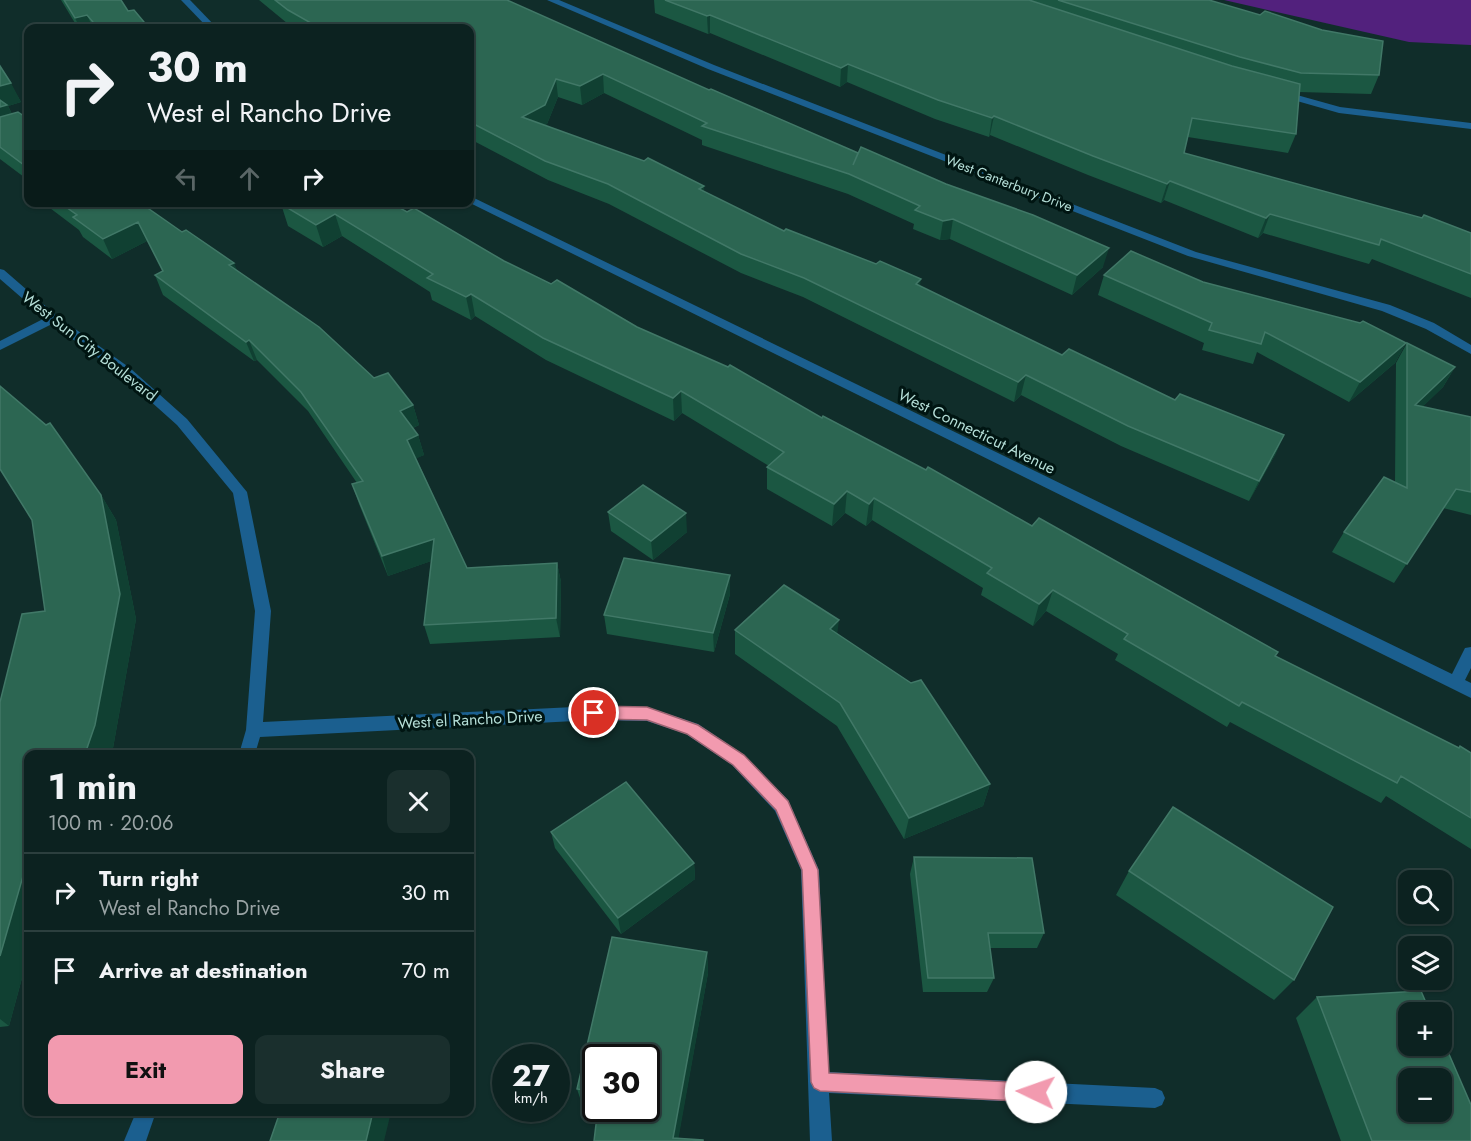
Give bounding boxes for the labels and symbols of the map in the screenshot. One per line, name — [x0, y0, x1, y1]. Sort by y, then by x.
street label: West Canterbury Drive — [943, 150, 1075, 216]
street label: West Sun City Boulevard — [17, 286, 162, 407]
street label: West Connecticut Avenue — [894, 383, 1059, 480]
pin — [568, 687, 619, 738]
street label: West el Rancho Drive — [397, 704, 543, 735]
speed limit sign: 30 — [582, 1044, 660, 1122]
position arrow — [1004, 1060, 1068, 1124]

